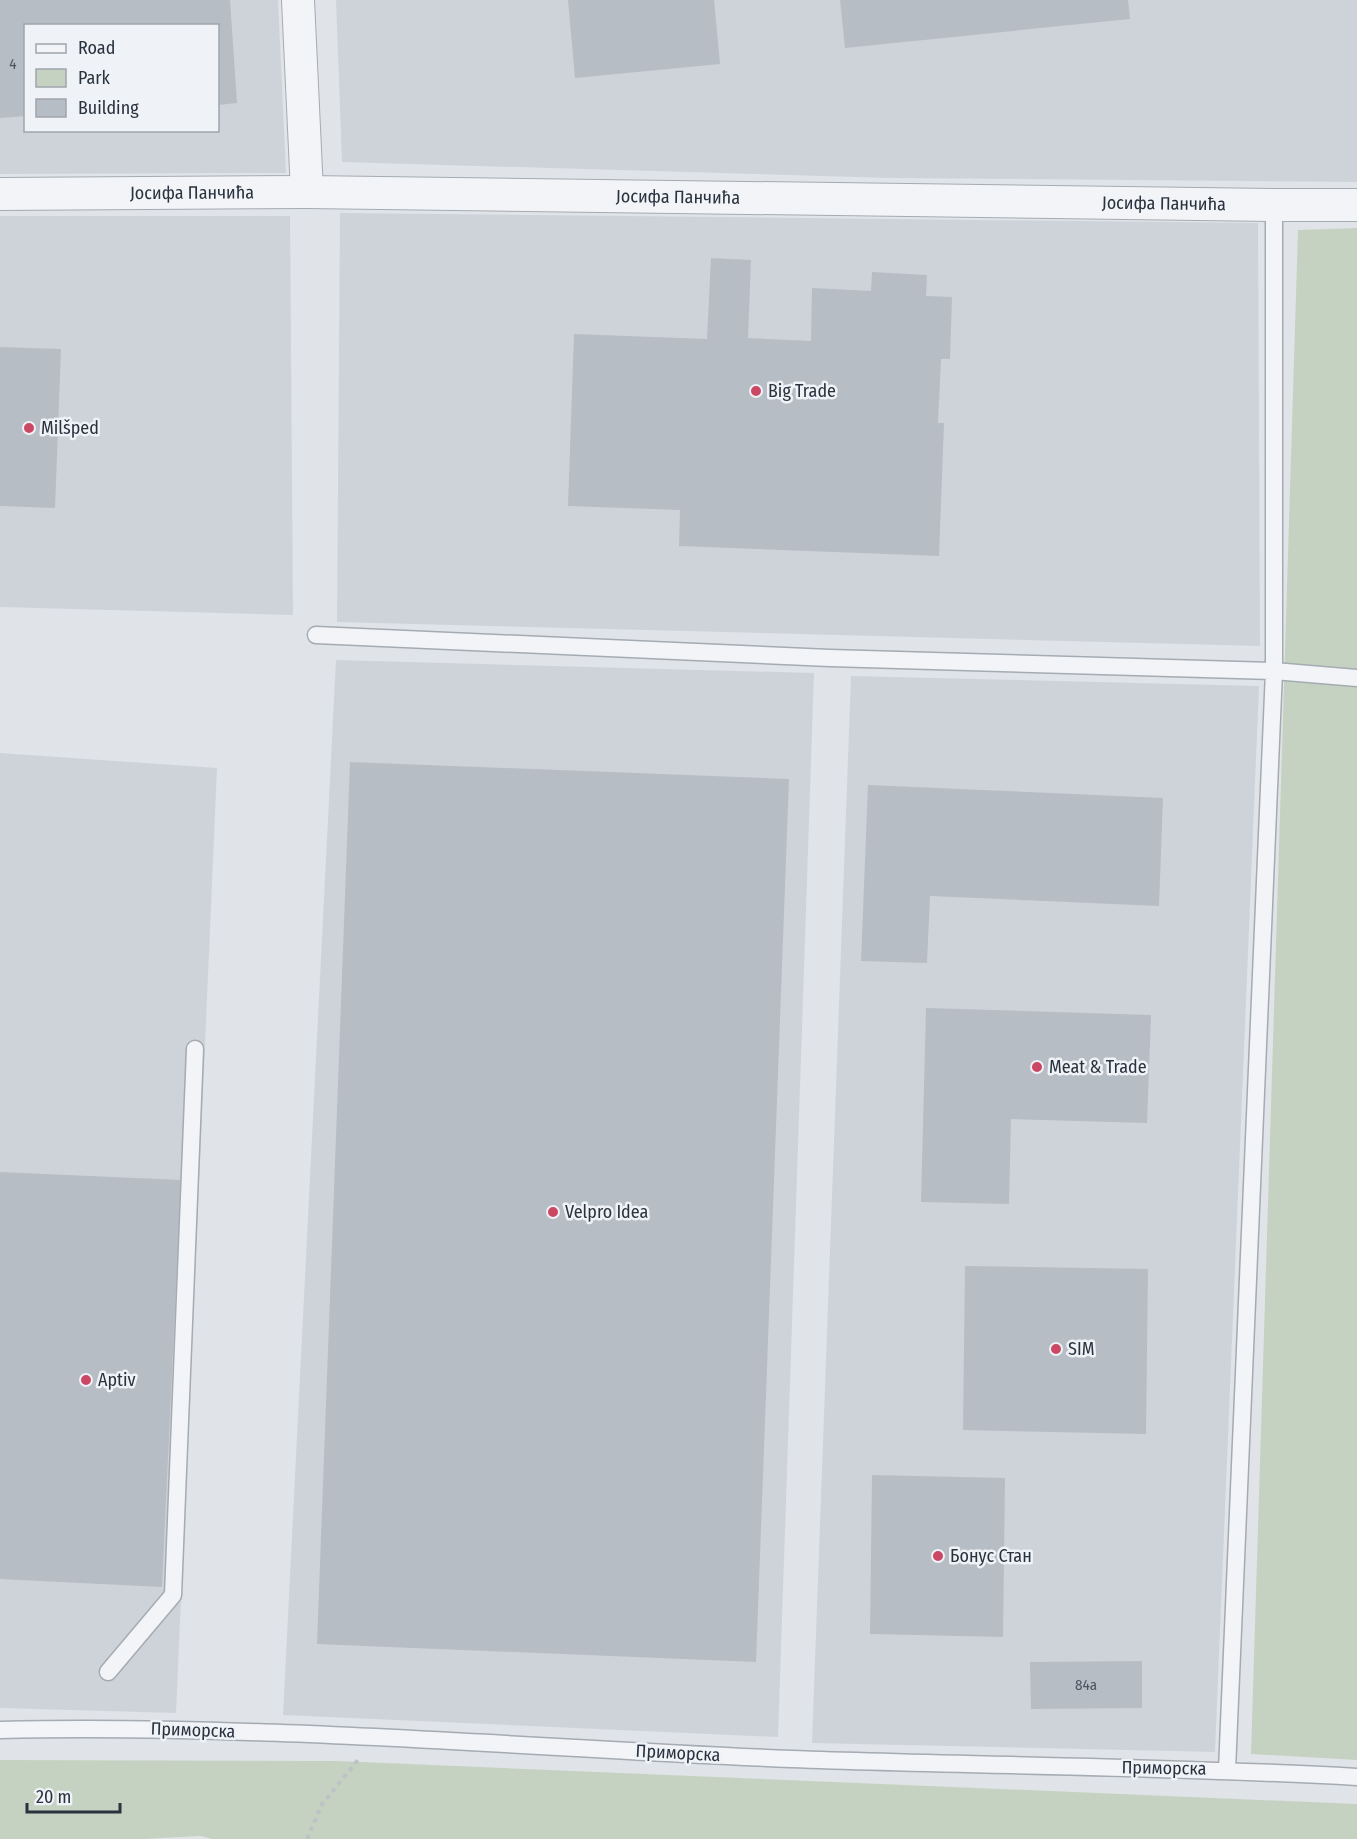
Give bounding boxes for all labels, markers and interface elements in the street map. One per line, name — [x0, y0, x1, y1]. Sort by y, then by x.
legend — [24, 24, 219, 132]
text: Road — [78, 37, 115, 59]
house number: 4 — [9, 55, 17, 73]
text: Park — [78, 67, 111, 89]
text: Building — [78, 97, 139, 119]
street label: Јосифа Панчића — [130, 181, 254, 204]
street label: Јосифа Панчића — [616, 185, 740, 209]
street label: Јосифа Панчића — [1102, 192, 1226, 215]
place label: Big Trade — [768, 380, 836, 402]
marker: Big Trade — [749, 384, 763, 398]
place label: Milšped — [41, 417, 99, 439]
marker: Milšped — [22, 421, 36, 435]
place label: Meat & Trade — [1049, 1056, 1147, 1078]
marker: Meat & Trade — [1030, 1060, 1044, 1074]
place label: Velpro Idea — [565, 1201, 649, 1223]
marker: Velpro Idea — [546, 1205, 560, 1219]
place label: SIM — [1068, 1338, 1094, 1360]
marker: SIM — [1049, 1342, 1063, 1356]
place label: Aptiv — [98, 1369, 135, 1391]
marker: Aptiv — [79, 1373, 93, 1387]
place label: Бонус Стан — [950, 1545, 1032, 1567]
marker: Бонус Стан — [931, 1549, 945, 1563]
house number: 84a — [1075, 1676, 1097, 1694]
street label: Приморска — [150, 1718, 236, 1742]
street label: Приморска — [635, 1740, 721, 1766]
street label: Приморска — [1121, 1756, 1207, 1780]
scale bar — [27, 1776, 120, 1814]
text: 20 m — [36, 1786, 71, 1808]

